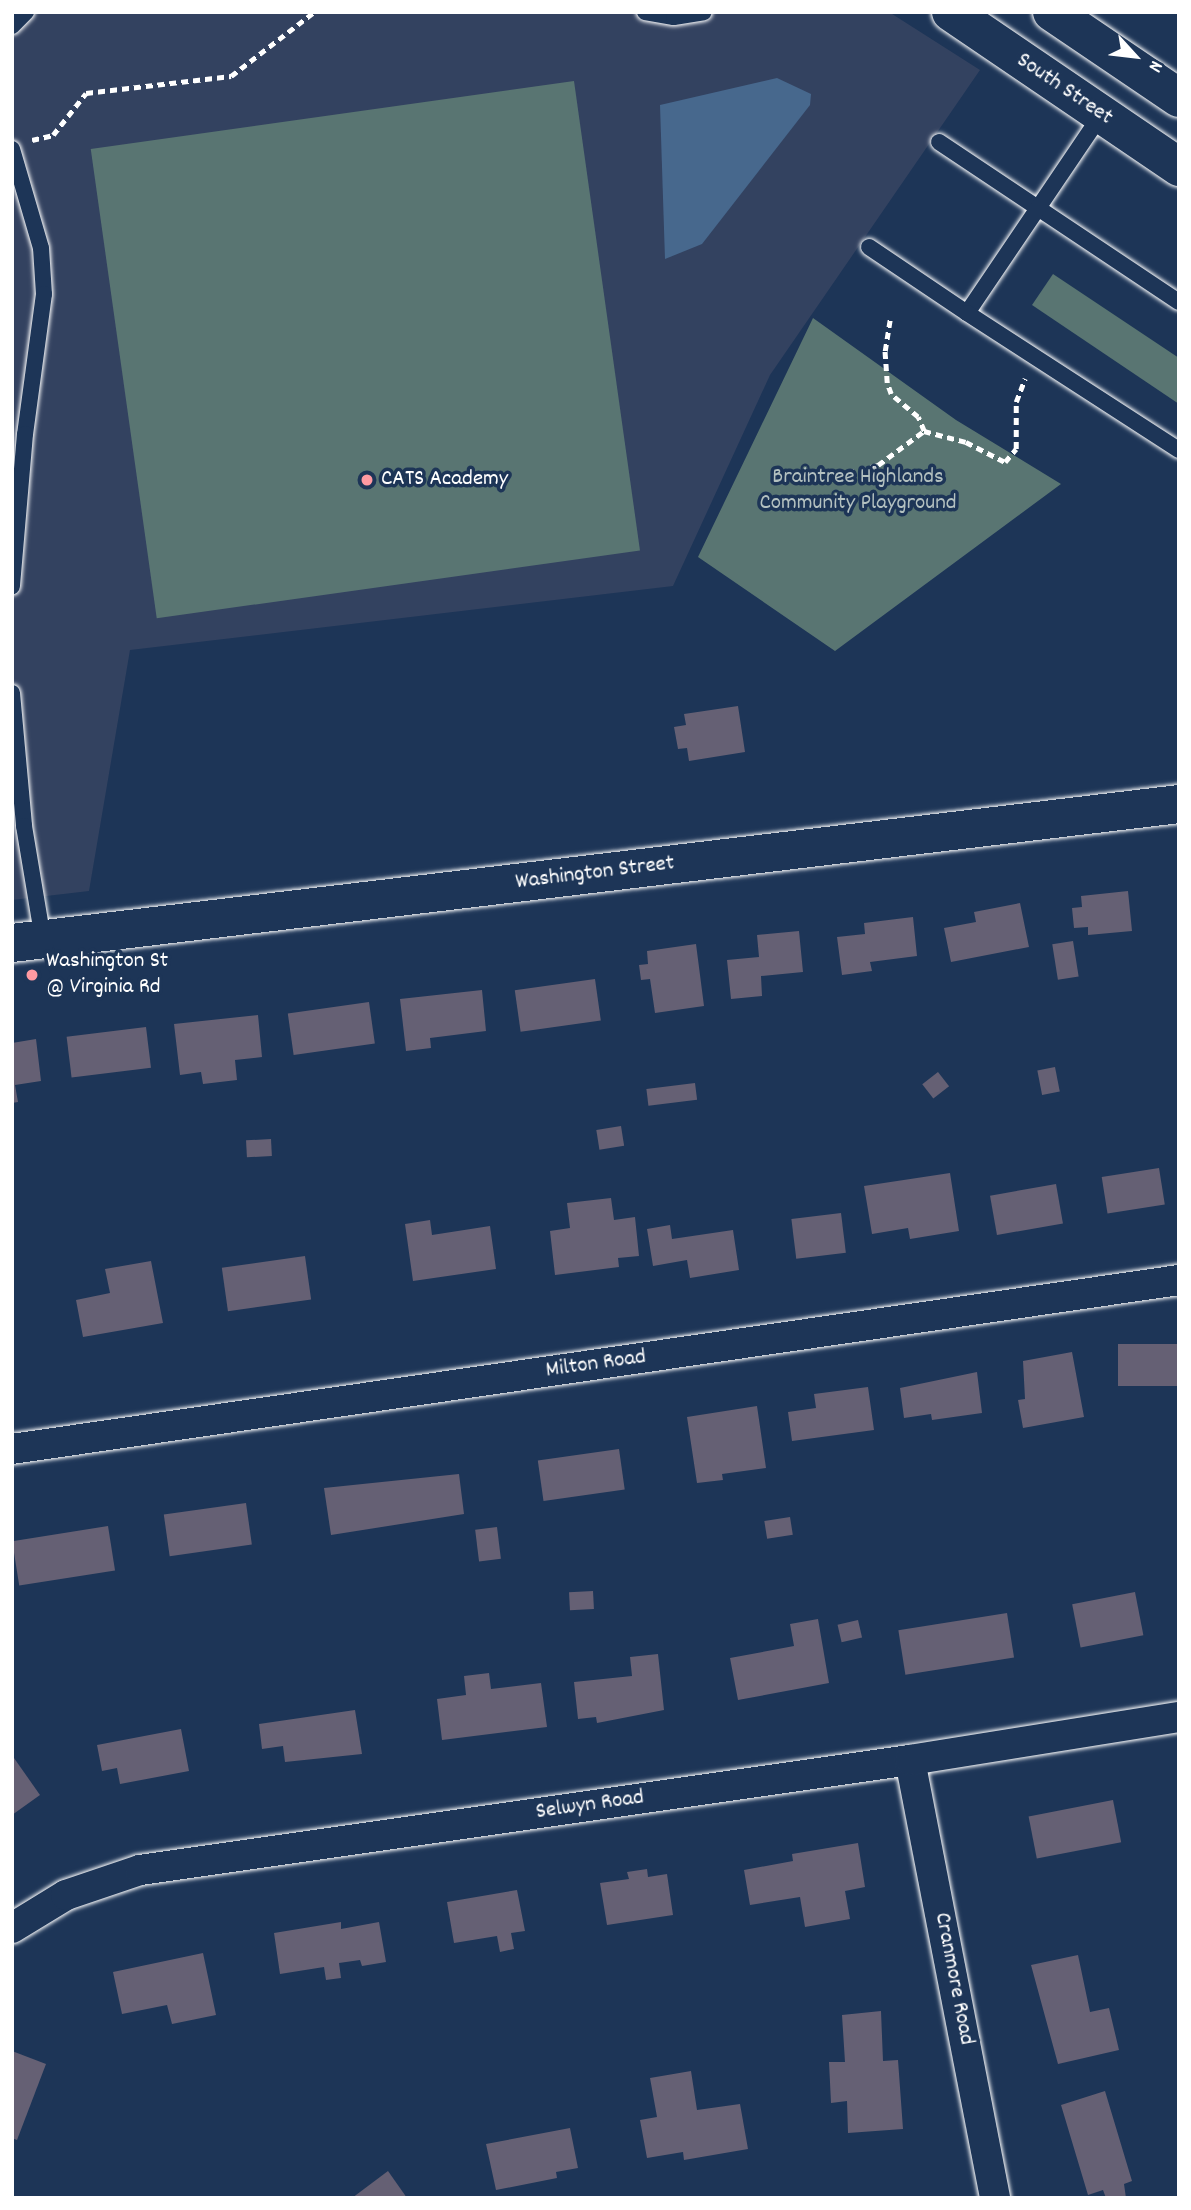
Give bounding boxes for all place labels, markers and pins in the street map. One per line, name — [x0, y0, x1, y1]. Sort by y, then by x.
place label: CATS Academy — [381, 466, 508, 494]
marker: CATS Academy — [359, 472, 375, 488]
place label: Washington St @ Virginia Rd — [46, 948, 168, 1002]
marker: Washington St @ Virginia Rd — [24, 967, 40, 983]

